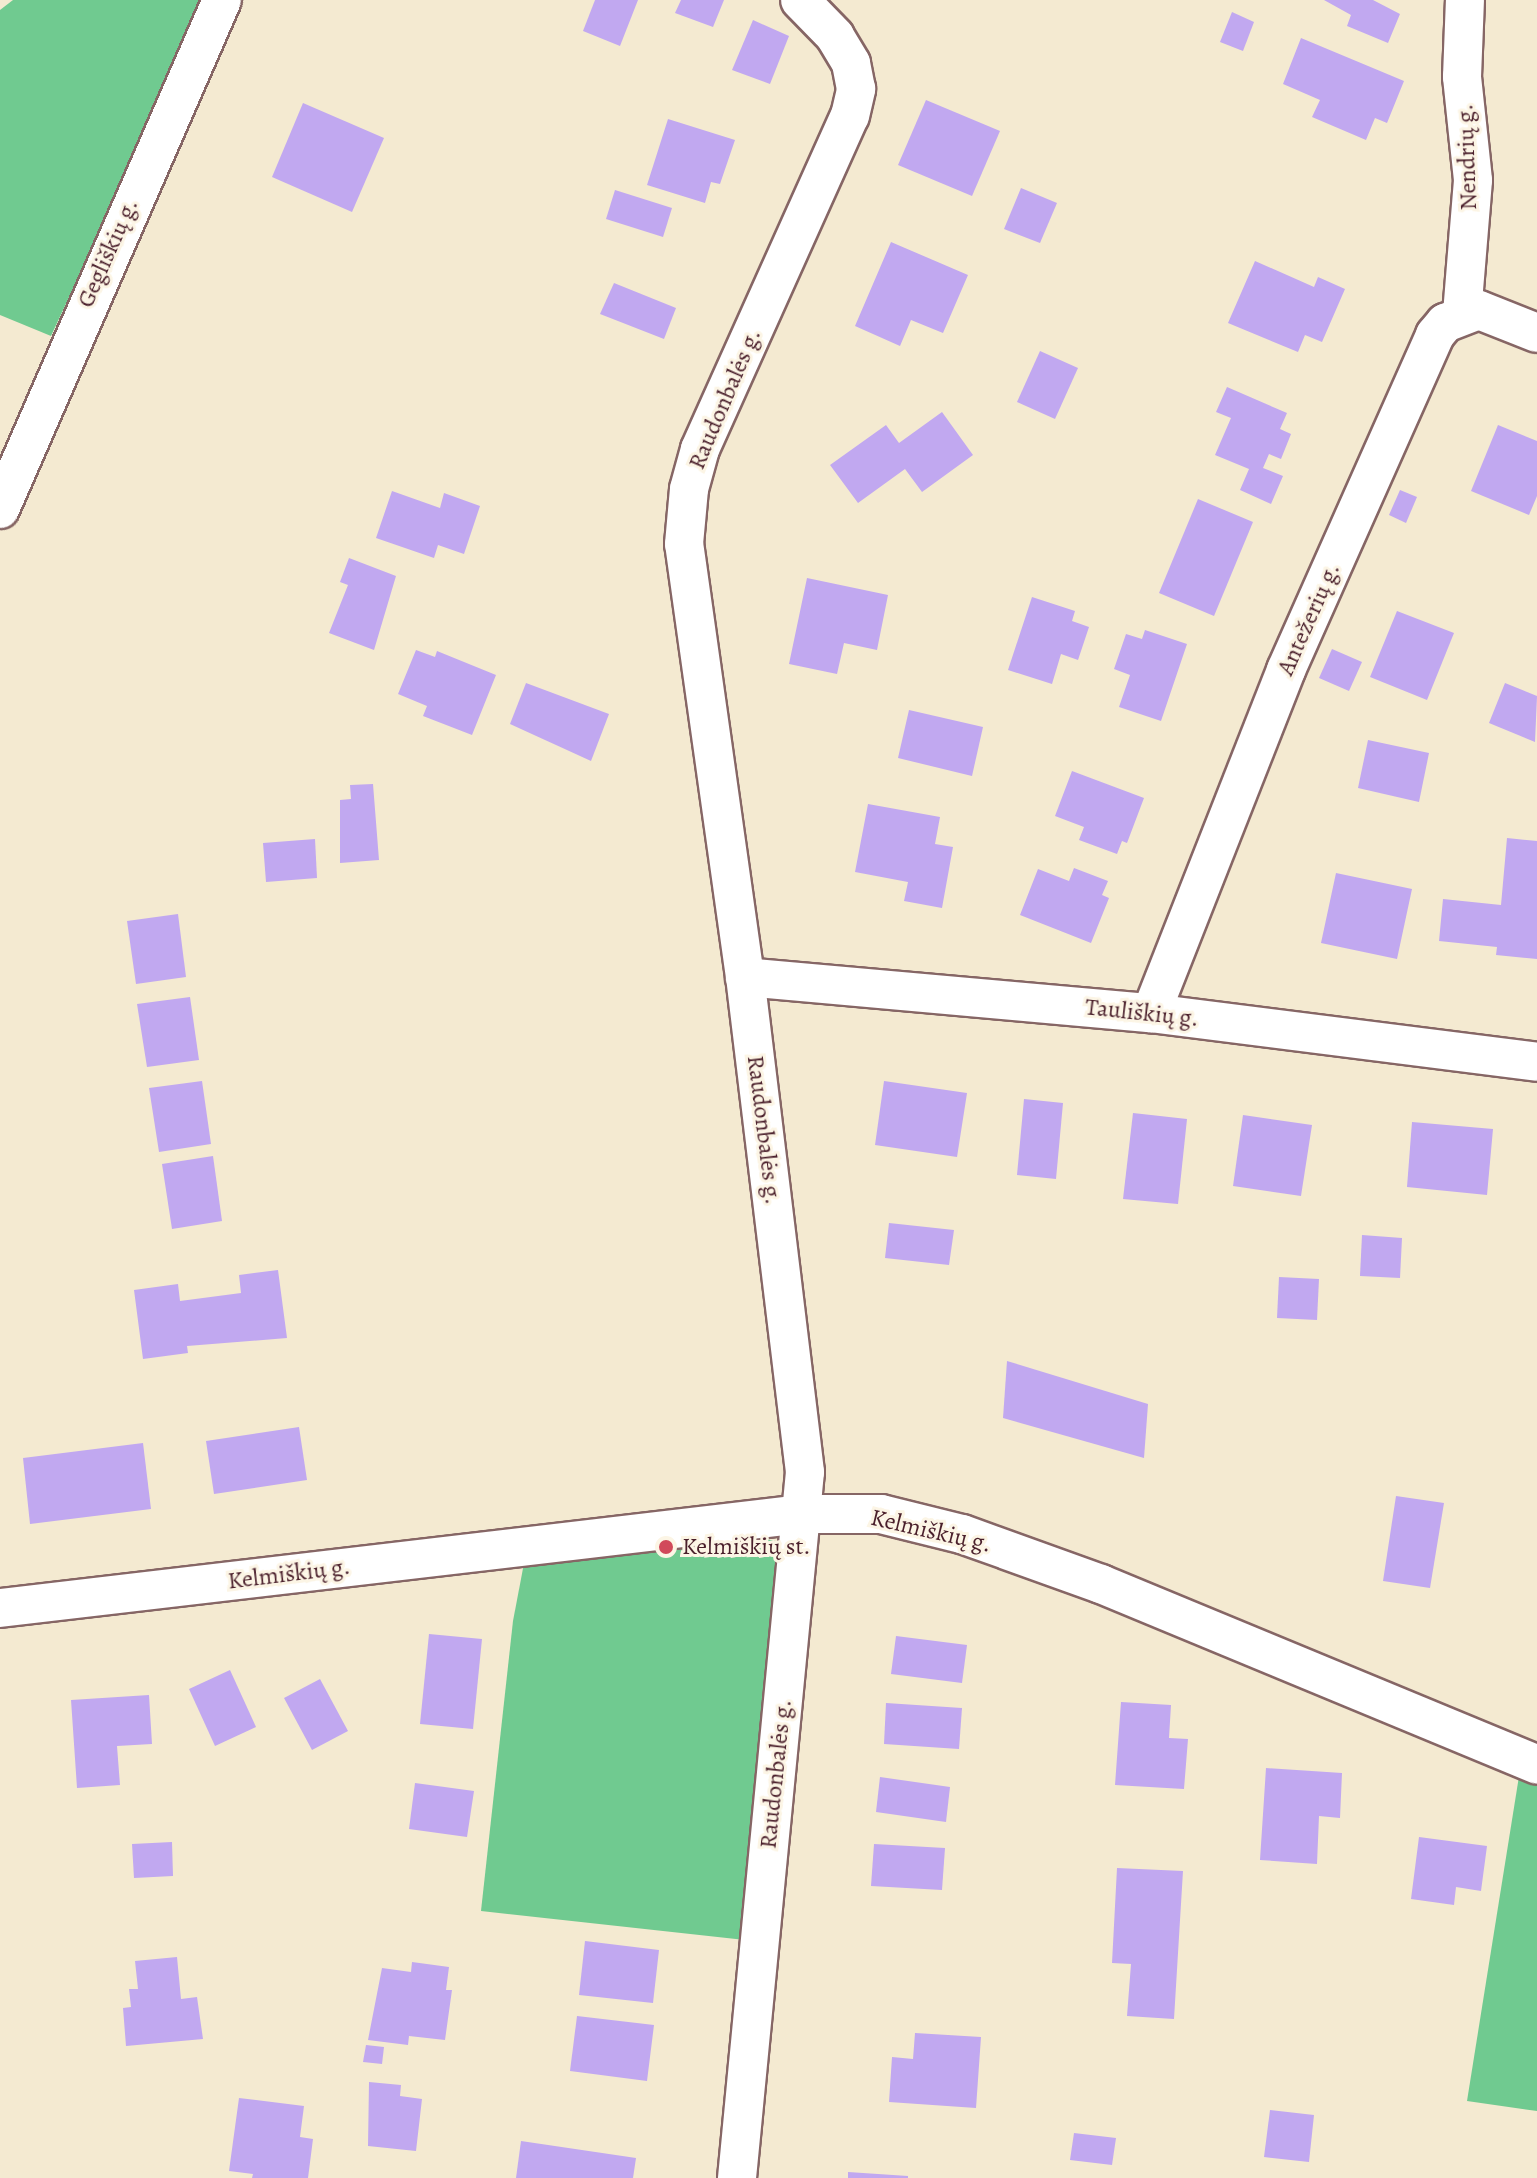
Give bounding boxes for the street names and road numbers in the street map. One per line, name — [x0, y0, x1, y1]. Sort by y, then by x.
street label: Nendrių g. — [1451, 103, 1483, 211]
street label: Gegliškių g. — [71, 194, 145, 312]
street label: Raudonbalės g. — [682, 324, 768, 474]
street label: Antežerių g. — [1271, 558, 1347, 680]
street label: Tauliškių g. — [1084, 993, 1200, 1033]
street label: Raudonbalės g. — [741, 1054, 787, 1206]
street label: Kelmiškių g. — [868, 1503, 994, 1559]
street label: Kelmiškių g. — [226, 1552, 352, 1596]
street label: Raudonbalės g. — [754, 1698, 798, 1850]

